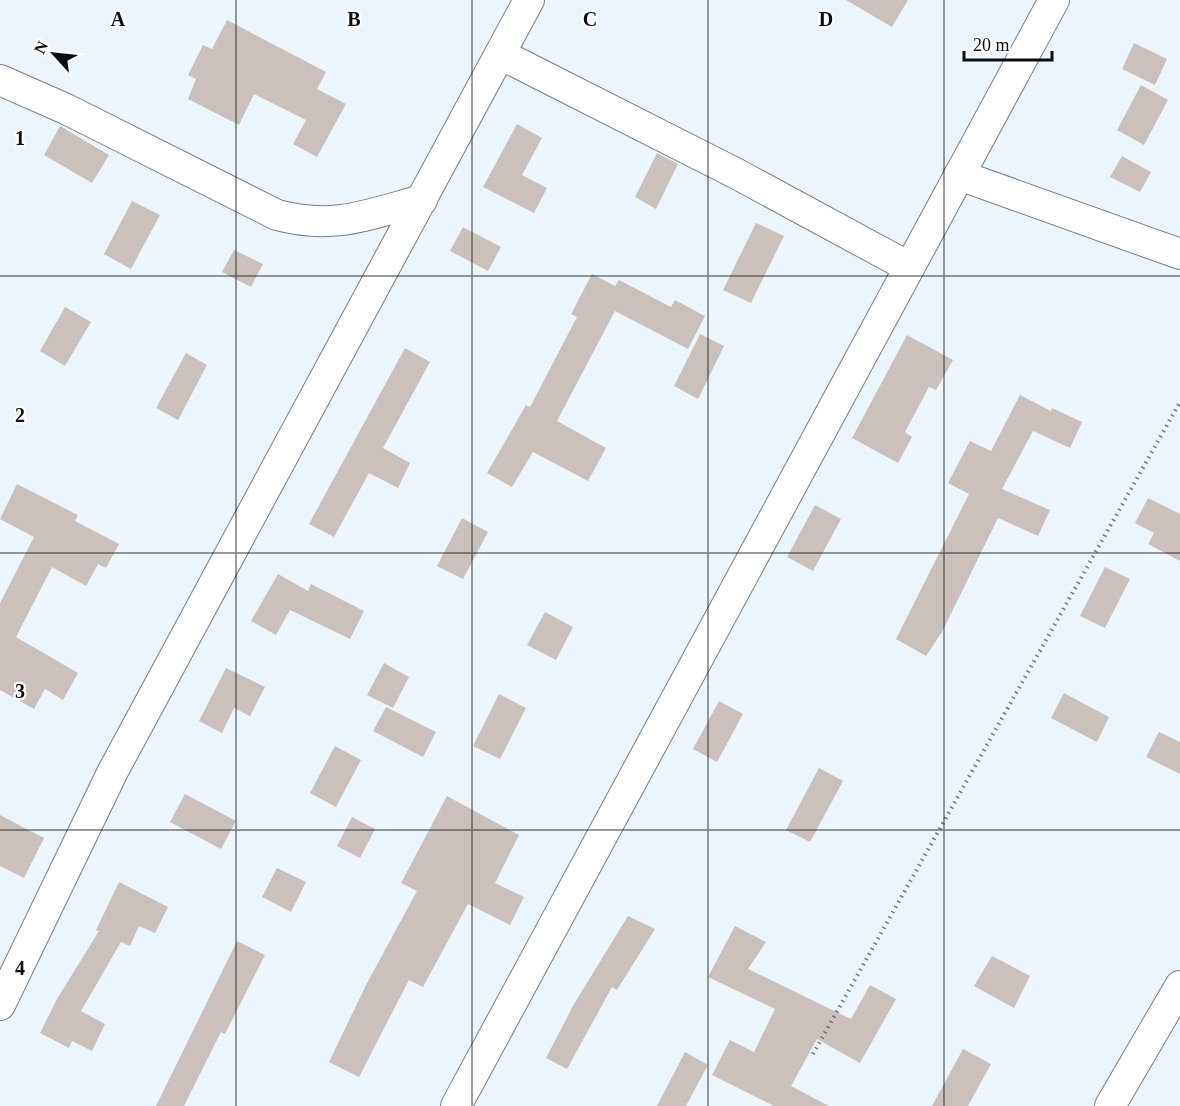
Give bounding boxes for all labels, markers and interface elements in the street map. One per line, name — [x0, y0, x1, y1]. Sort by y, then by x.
text: A — [111, 8, 126, 30]
text: B — [347, 8, 361, 30]
text: C — [583, 8, 597, 30]
text: D — [819, 8, 833, 30]
north arrow — [24, 24, 84, 84]
scale bar — [964, 24, 1052, 62]
text: 20 m — [973, 35, 1010, 55]
text: N — [31, 38, 51, 56]
text: 1 — [15, 127, 25, 149]
text: 2 — [15, 404, 25, 426]
text: 3 — [15, 680, 25, 702]
text: 4 — [15, 957, 25, 979]

